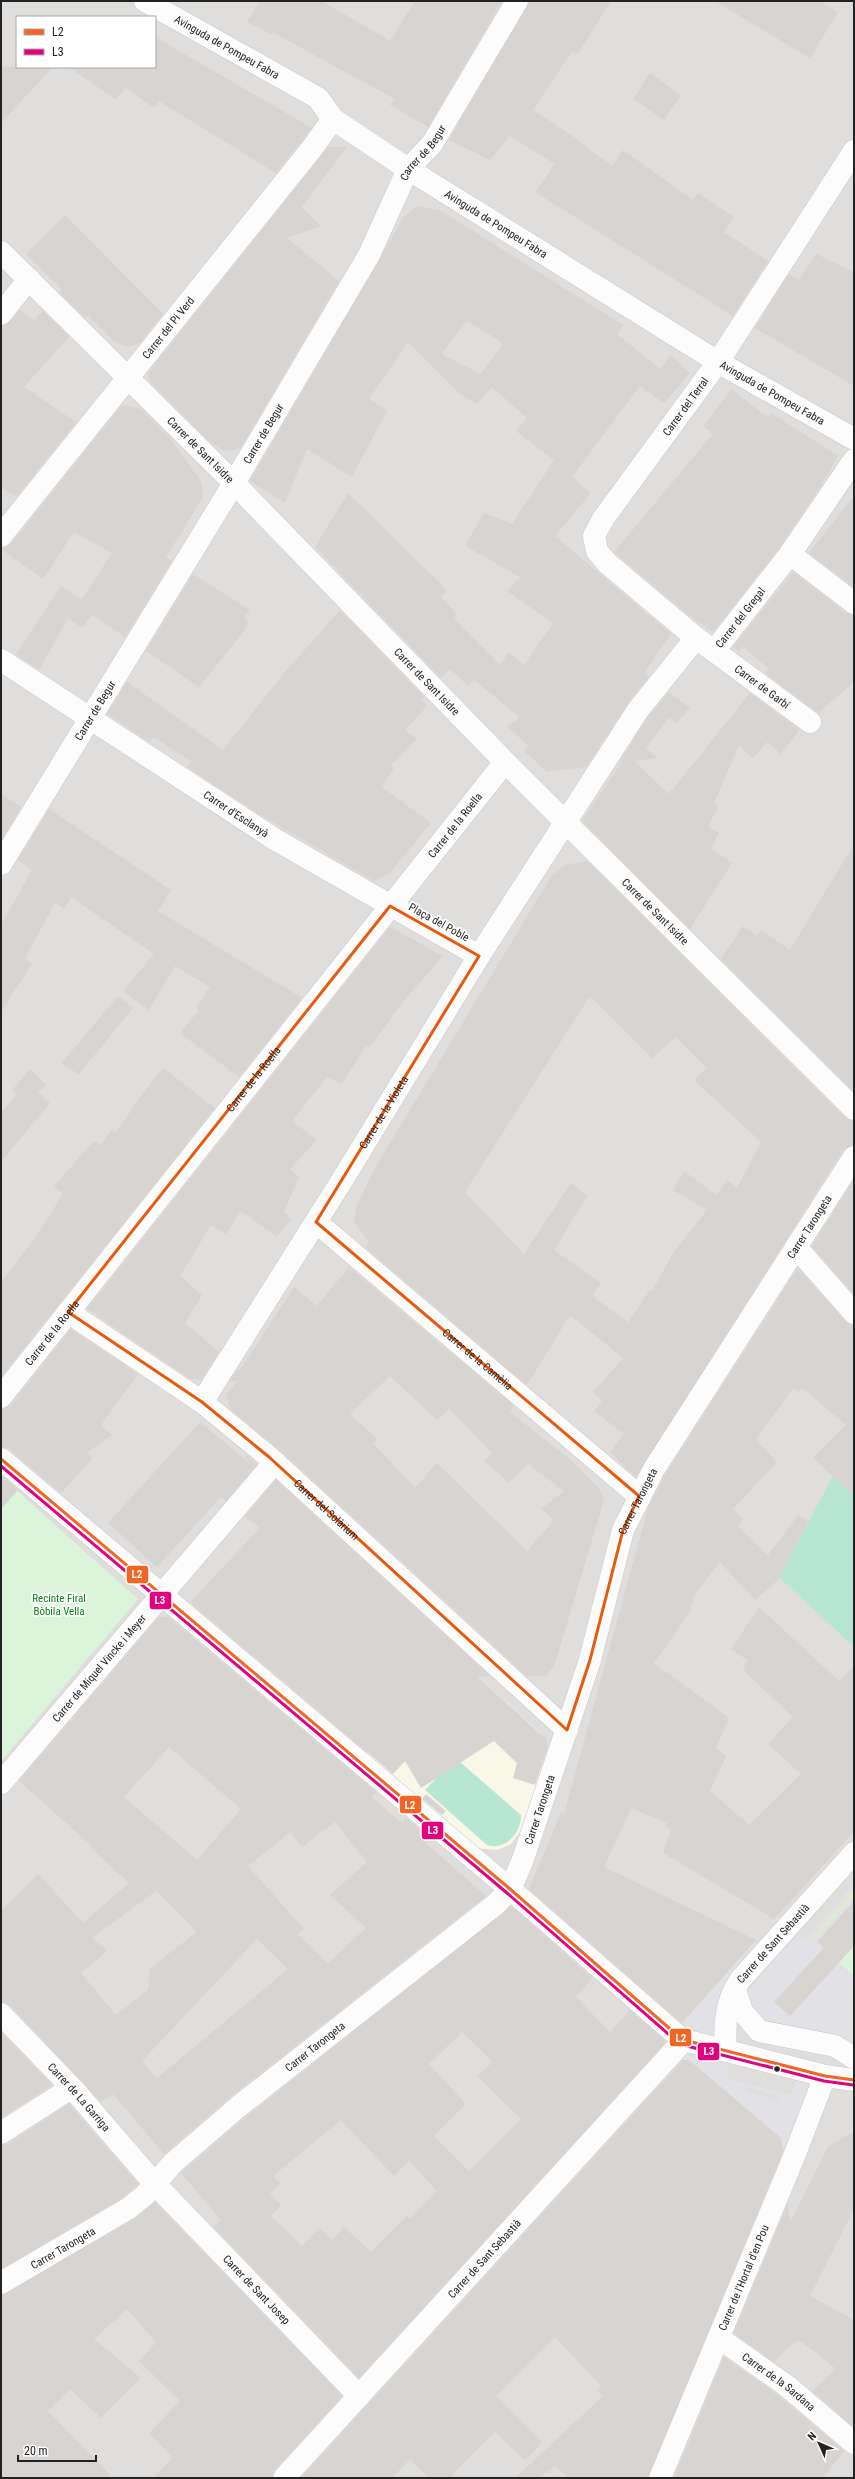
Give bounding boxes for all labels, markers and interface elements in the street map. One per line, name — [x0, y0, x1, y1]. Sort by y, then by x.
street label: Avinguda de Pompeu Fabra — [172, 13, 282, 82]
legend — [16, 16, 156, 68]
text: L2 — [52, 25, 64, 39]
text: L3 — [52, 45, 64, 59]
street label: Carrer de Begur — [398, 122, 449, 183]
street label: Avinguda de Pompeu Fabra — [442, 187, 549, 261]
street label: Carrer del Pi Verd — [140, 294, 197, 362]
street label: Avinguda de Pompeu Fabra — [717, 358, 827, 428]
street label: Carrer del Terral — [660, 375, 712, 439]
street label: Carrer de Begur — [241, 401, 287, 466]
street label: Carrer de Sant Isidre — [164, 414, 236, 486]
street label: Carrer del Gregal — [713, 585, 768, 651]
street label: Carrer de Sant Isidre — [391, 646, 462, 718]
street label: Carrer de Garbí — [732, 662, 792, 712]
street label: Carrer de Begur — [72, 678, 119, 743]
street label: Carrer d'Esclanyà — [201, 788, 271, 840]
street label: Carrer de la Roella — [425, 790, 485, 861]
street label: Carrer de Sant Isidre — [619, 876, 691, 948]
street label: Plaça del Poble — [406, 900, 471, 944]
street label: Carrer de la Roella — [224, 1044, 284, 1115]
street label: Carrer de la Violeta — [357, 1074, 411, 1151]
street label: Carrer Tarongeta — [785, 1193, 835, 1261]
street label: Carrer de la Roella — [23, 1298, 82, 1368]
street label: Carrer de la Camèlia — [440, 1326, 515, 1393]
street label: Carrer Tarongeta — [616, 1466, 660, 1536]
street label: Carrer del Solàrium — [291, 1477, 361, 1543]
line badge: L2 — [126, 1565, 149, 1584]
text: L2 — [132, 1568, 143, 1581]
line badge: L3 — [149, 1591, 172, 1610]
park label: Recinte Firal Bòbila Vella — [32, 1592, 86, 1618]
text: L3 — [155, 1594, 166, 1607]
street label: Carrer de Miquel Vincke i Meyer — [50, 1612, 149, 1725]
street label: Carrer Tarongeta — [522, 1773, 558, 1846]
line badge: L2 — [399, 1795, 422, 1814]
text: L2 — [405, 1799, 416, 1812]
line badge: L3 — [421, 1821, 444, 1840]
text: L3 — [428, 1824, 439, 1837]
street label: Carrer de Sant Sebastià — [734, 1901, 812, 1986]
street label: Carrer Tarongeta — [283, 2019, 348, 2075]
line badge: L2 — [669, 2028, 692, 2047]
text: L2 — [676, 2032, 687, 2045]
line badge: L3 — [697, 2042, 720, 2061]
text: L3 — [704, 2045, 715, 2058]
street label: Carrer de La Garriga — [45, 2061, 113, 2134]
unlabelled marker — [772, 2064, 782, 2074]
street label: Carrer de Sant Sebastià — [445, 2217, 524, 2301]
street label: Carrer de l'Hortal d'en Pou — [716, 2223, 772, 2333]
street label: Carrer Tarongeta — [29, 2225, 98, 2272]
street label: Carrer de Sant Josep — [220, 2253, 292, 2327]
street label: Carrer de la Sardana — [739, 2350, 817, 2414]
north arrow — [799, 2423, 839, 2463]
text: N — [805, 2429, 819, 2443]
scale bar — [18, 2437, 96, 2463]
text: 20 m — [24, 2444, 48, 2458]

